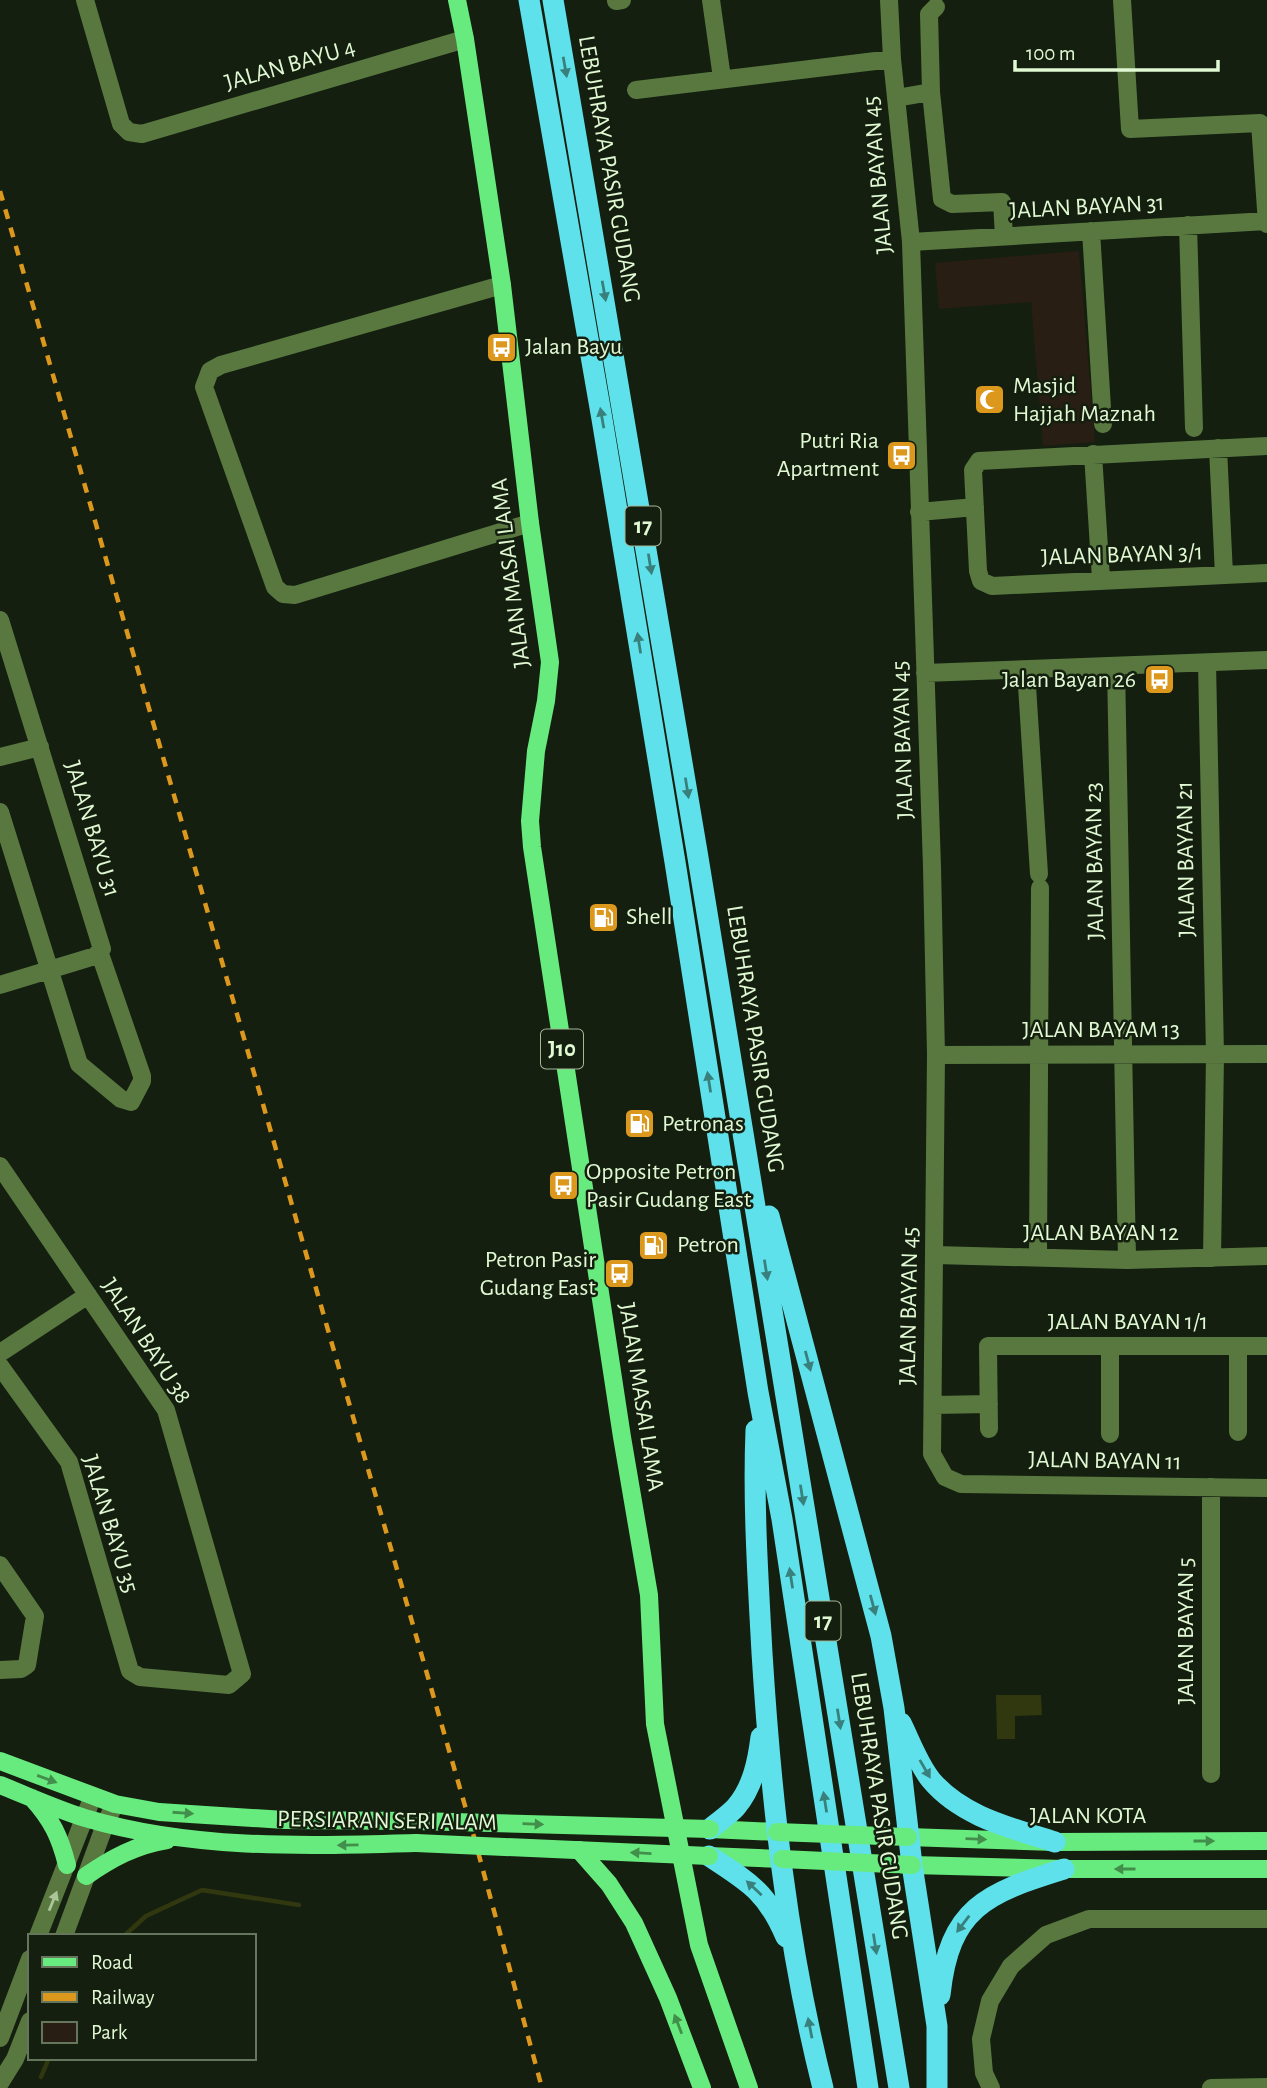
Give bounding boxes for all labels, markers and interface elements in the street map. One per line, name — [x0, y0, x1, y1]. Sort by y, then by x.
scale bar — [1015, 28, 1218, 72]
street label: LEBUHRAYA PASIR GUDANG — [574, 34, 644, 304]
street label: JALAN BAYU 4 — [222, 35, 358, 95]
text: 100 m — [1026, 43, 1076, 64]
one-way arrow — [559, 56, 570, 78]
street label: JALAN BAYAN 45 — [859, 95, 897, 255]
street label: JALAN BAYAN 31 — [1009, 191, 1165, 223]
one-way arrow — [598, 280, 609, 302]
bus stop icon: Jalan Bayu — [485, 330, 519, 364]
place label: Jalan Bayu — [525, 335, 622, 359]
place label: Masjid Hajjah Maznah — [1013, 374, 1156, 426]
mosque icon: Masjid Hajjah Maznah — [973, 383, 1007, 417]
one-way arrow — [596, 407, 607, 429]
place label: Putri Ria Apartment — [777, 429, 879, 481]
bus stop icon: Putri Ria Apartment — [885, 438, 919, 472]
street label: JALAN MASAI LAMA — [487, 477, 535, 669]
road number: 17 — [626, 506, 660, 546]
street label: JALAN BAYAN 3/1 — [1041, 540, 1203, 570]
one-way arrow — [645, 553, 656, 575]
one-way arrow — [633, 632, 644, 654]
street label: JALAN BAYAN 45 — [888, 660, 918, 820]
bus stop icon: Jalan Bayan 26 — [1142, 663, 1176, 697]
place label: Jalan Bayan 26 — [1002, 668, 1136, 692]
street label: JALAN BAYU 31 — [60, 758, 124, 900]
one-way arrow — [682, 778, 693, 800]
street label: JALAN BAYAN 21 — [1173, 781, 1199, 937]
street label: JALAN BAYAN 23 — [1082, 782, 1108, 940]
fuel station icon: Shell — [586, 900, 620, 934]
street label: LEBUHRAYA PASIR GUDANG — [722, 904, 788, 1174]
place label: Shell — [626, 905, 673, 929]
street label: JALAN BAYAM 13 — [1022, 1018, 1180, 1042]
road number: J10 — [541, 1030, 583, 1068]
one-way arrow — [704, 1071, 715, 1093]
fuel station icon: Petronas — [622, 1107, 656, 1141]
place label: Petronas — [662, 1112, 744, 1136]
place label: Opposite Petron Pasir Gudang East — [586, 1160, 752, 1212]
bus stop icon: Opposite Petron Pasir Gudang East — [546, 1169, 580, 1203]
street label: JALAN BAYAN 12 — [1023, 1221, 1179, 1245]
street label: JALAN BAYAN 45 — [896, 1227, 922, 1385]
fuel station icon: Petron — [637, 1228, 671, 1262]
place label: Petron — [677, 1233, 739, 1257]
place label: Petron Pasir Gudang East — [480, 1248, 596, 1300]
bus stop icon: Petron Pasir Gudang East — [602, 1257, 636, 1291]
one-way arrow — [761, 1259, 772, 1281]
street label: JALAN BAYU 38 — [97, 1274, 195, 1408]
street label: JALAN MASAI LAMA — [614, 1301, 668, 1493]
street label: JALAN BAYAN 1/1 — [1048, 1310, 1208, 1334]
one-way arrow — [803, 1350, 814, 1372]
street label: JALAN BAYAN 11 — [1028, 1448, 1182, 1474]
street label: JALAN BAYU 35 — [78, 1452, 142, 1596]
one-way arrow — [797, 1484, 808, 1506]
street label: JALAN BAYAN 5 — [1174, 1558, 1198, 1704]
one-way arrow — [785, 1566, 796, 1588]
one-way arrow — [868, 1594, 879, 1616]
road number: 17 — [806, 1602, 840, 1640]
street label: LEBUHRAYA PASIR GUDANG — [846, 1671, 912, 1941]
one-way arrow — [834, 1709, 845, 1731]
one-way arrow — [919, 1759, 931, 1778]
one-way arrow — [36, 1773, 57, 1784]
one-way arrow — [819, 1791, 830, 1813]
street label: JALAN KOTA — [1030, 1804, 1146, 1828]
street label: PERSIARAN SERI ALAM — [277, 1807, 497, 1835]
one-way arrow — [172, 1808, 194, 1819]
one-way arrow — [522, 1819, 544, 1830]
one-way arrow — [965, 1833, 987, 1845]
one-way arrow — [1193, 1835, 1215, 1847]
one-way arrow — [337, 1839, 359, 1850]
one-way arrow — [630, 1848, 652, 1859]
one-way arrow — [1114, 1863, 1136, 1875]
one-way arrow — [746, 1880, 763, 1896]
one-way arrow — [47, 1890, 58, 1911]
one-way arrow — [957, 1915, 971, 1933]
one-way arrow — [870, 1933, 881, 1955]
legend — [28, 1934, 256, 2060]
text: Road — [91, 1952, 133, 1973]
text: Railway — [91, 1987, 154, 2008]
one-way arrow — [672, 2014, 683, 2035]
one-way arrow — [804, 2017, 815, 2039]
text: Park — [91, 2022, 128, 2043]

